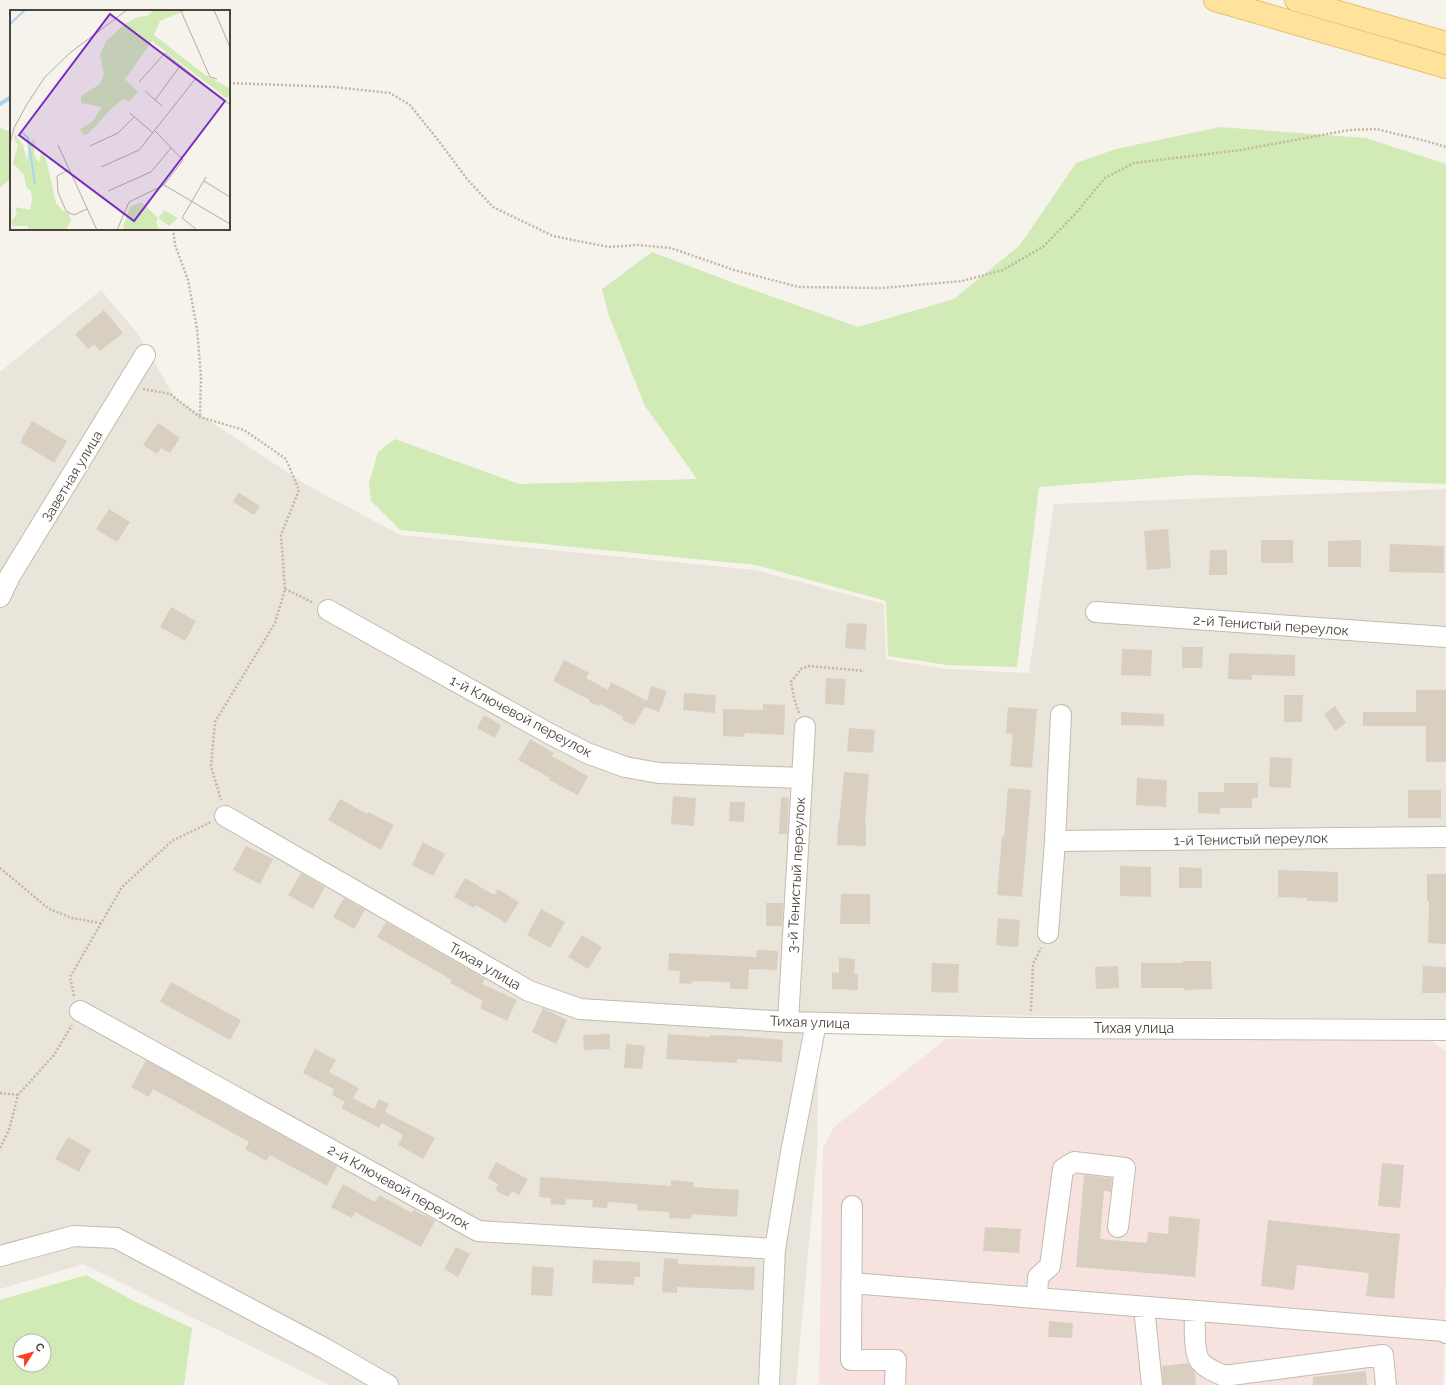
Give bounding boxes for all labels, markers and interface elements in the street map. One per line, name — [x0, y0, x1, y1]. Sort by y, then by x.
inset map — [10, 10, 230, 230]
street label: Заветная улица — [38, 428, 106, 524]
street label: 2-й Тенистый переулок — [1193, 612, 1349, 638]
street label: 1-й Ключевой переулок — [447, 672, 595, 760]
street label: 3-й Тенистый переулок — [784, 797, 808, 953]
street label: 1-й Тенистый переулок — [1174, 830, 1328, 848]
street label: Тихая улица — [446, 939, 524, 993]
street label: Тихая улица — [770, 1013, 850, 1031]
street label: Тихая улица — [1094, 1020, 1174, 1036]
street label: 2-й Ключевой переулок — [325, 1141, 473, 1233]
north arrow — [12, 1333, 52, 1373]
text: С — [32, 1340, 47, 1355]

